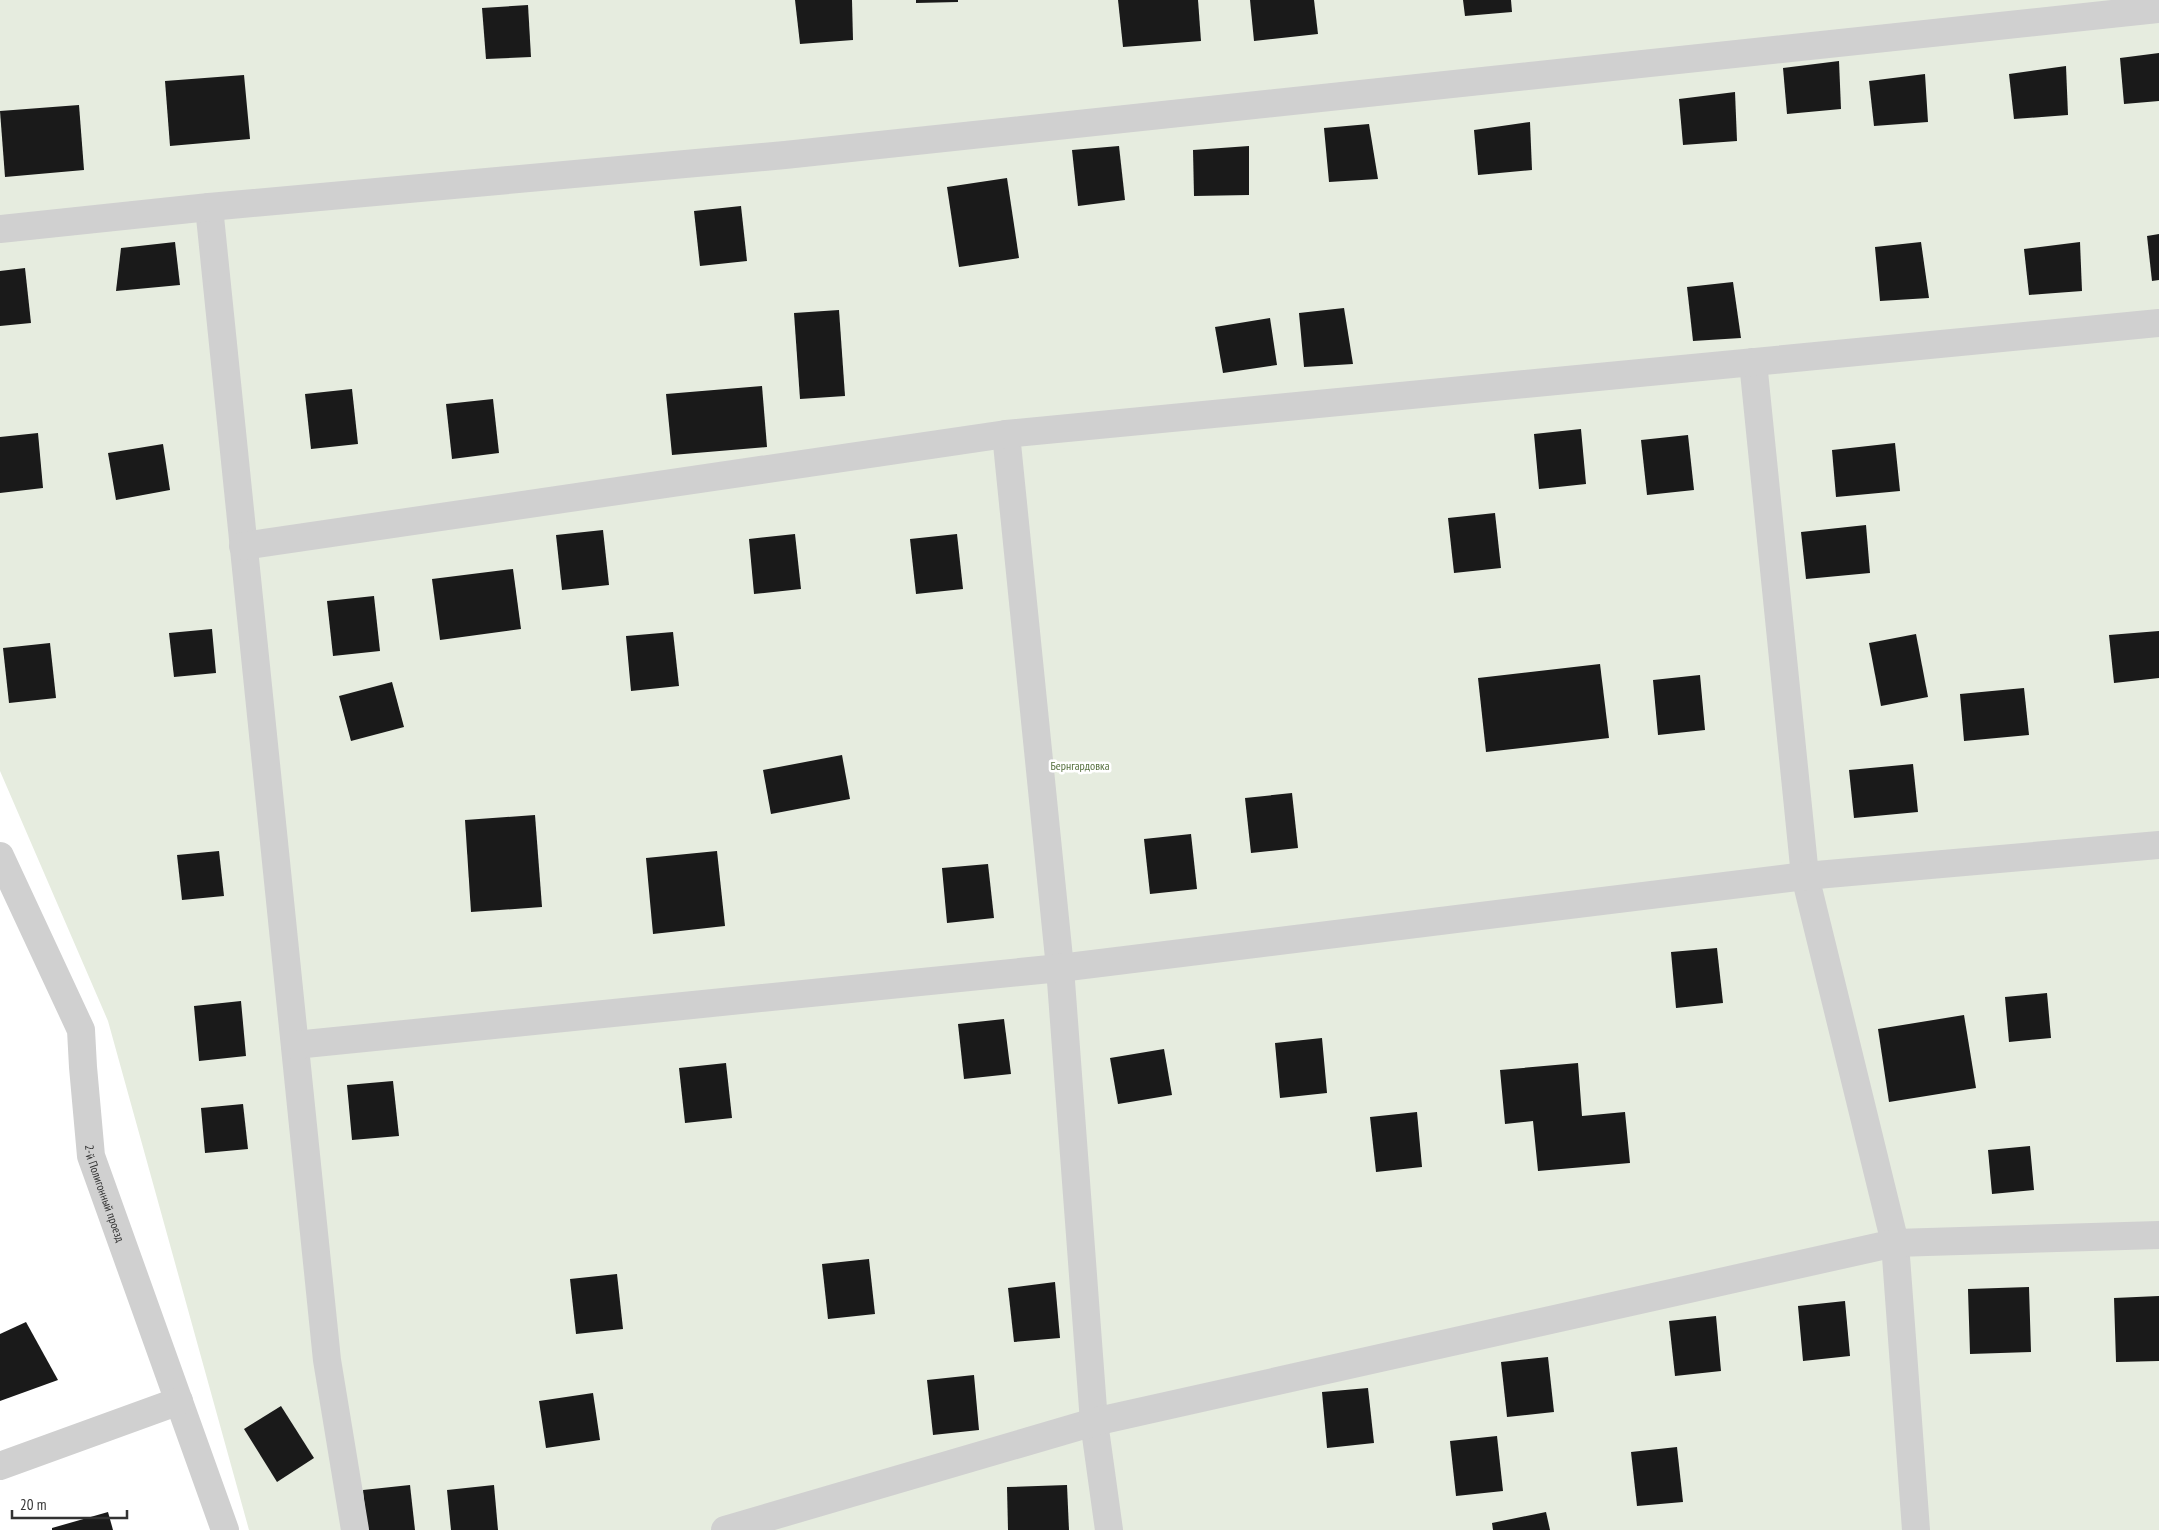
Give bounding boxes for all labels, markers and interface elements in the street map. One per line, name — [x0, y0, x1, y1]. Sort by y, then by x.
park label: Бернгардовка — [1050, 758, 1110, 773]
street label: 2-й Полигонный проезд — [83, 1144, 129, 1244]
scale bar — [12, 1488, 128, 1520]
text: 20 m — [20, 1495, 46, 1514]

